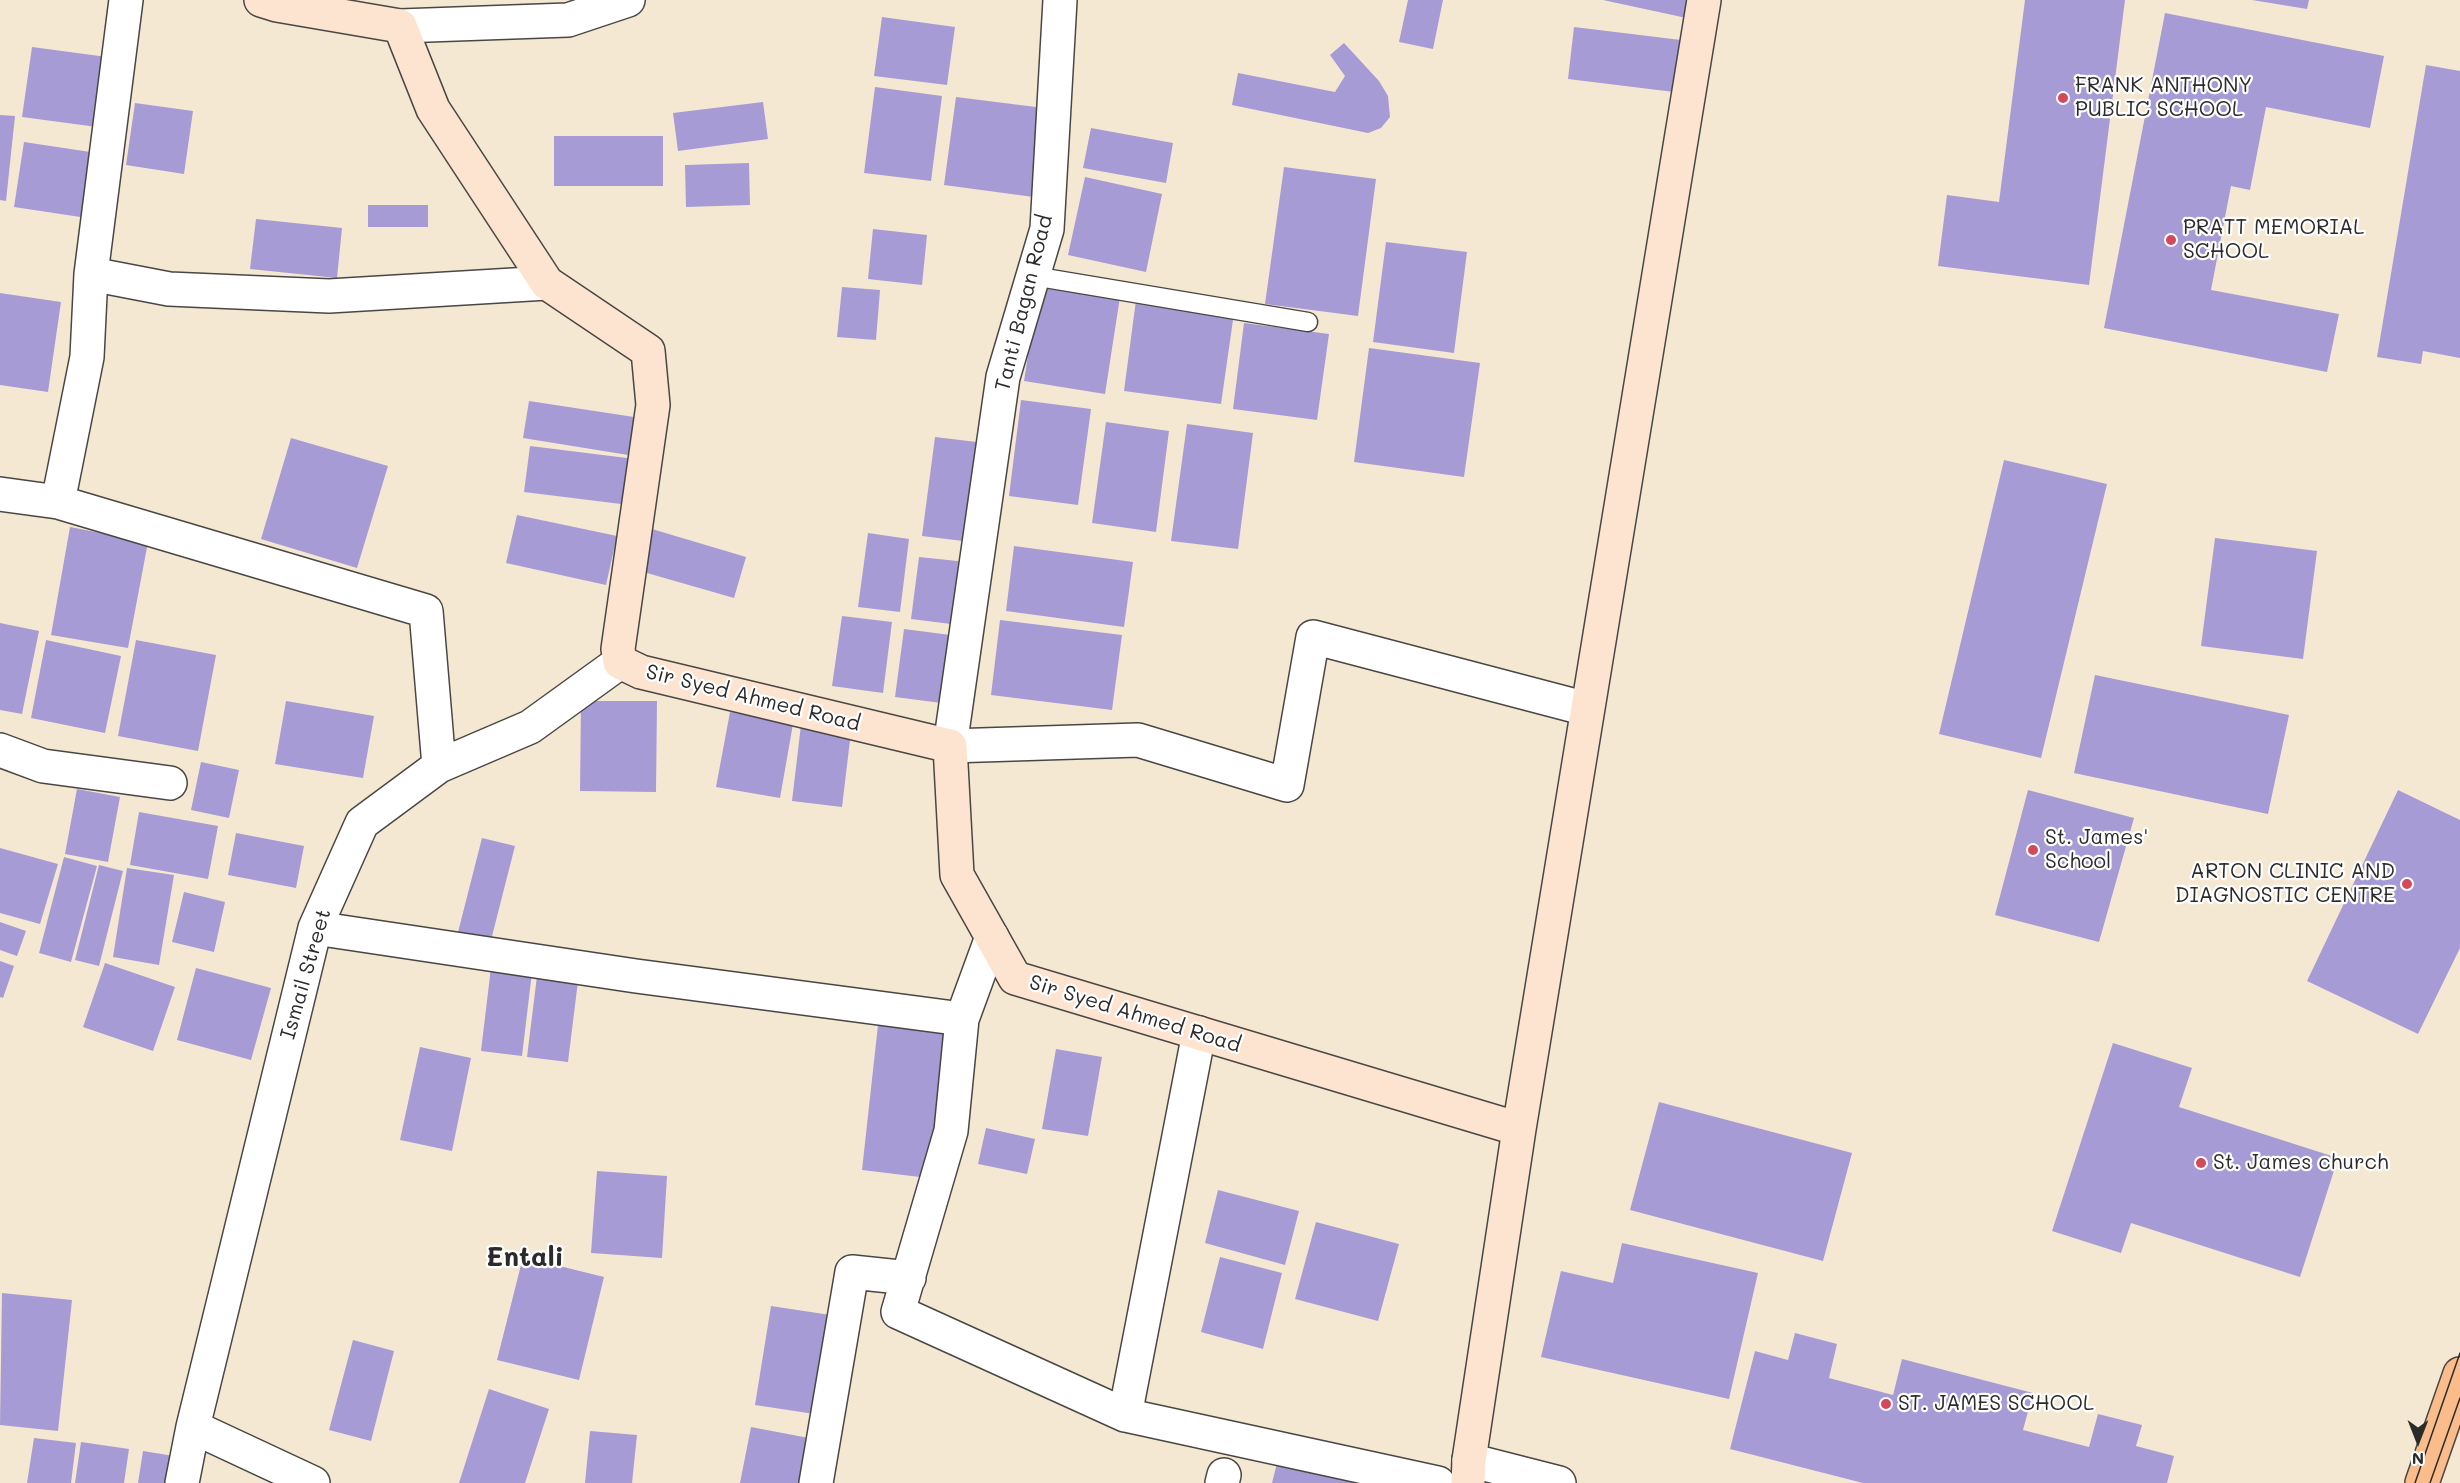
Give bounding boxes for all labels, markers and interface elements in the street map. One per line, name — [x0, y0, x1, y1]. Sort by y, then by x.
place label: FRANK ANTHONY PUBLIC SCHOOL — [2075, 73, 2252, 123]
marker: FRANK ANTHONY PUBLIC SCHOOL — [2056, 91, 2070, 105]
street label: Tanti Bagan Road — [990, 212, 1058, 394]
place label: PRATT MEMORIAL SCHOOL — [2183, 215, 2364, 265]
marker: PRATT MEMORIAL SCHOOL — [2164, 233, 2178, 247]
street label: Sir Syed Ahmed Road — [643, 659, 863, 737]
place label: St. James' School — [2045, 825, 2148, 875]
marker: St. James' School — [2026, 843, 2040, 857]
place label: ARTON CLINIC AND DIAGNOSTIC CENTRE — [2175, 859, 2395, 909]
marker: ARTON CLINIC AND DIAGNOSTIC CENTRE — [2400, 877, 2414, 891]
street label: Ismail Street — [275, 906, 337, 1042]
street label: Sir Syed Ahmed Road — [1026, 970, 1244, 1058]
place label: St. James church — [2213, 1150, 2389, 1176]
marker: St. James church — [2194, 1156, 2208, 1170]
district label: Entali — [486, 1242, 564, 1274]
place label: ST. JAMES SCHOOL — [1898, 1391, 2094, 1417]
marker: ST. JAMES SCHOOL — [1879, 1397, 1893, 1411]
north arrow — [2388, 1411, 2448, 1471]
text: N — [2412, 1449, 2424, 1470]

